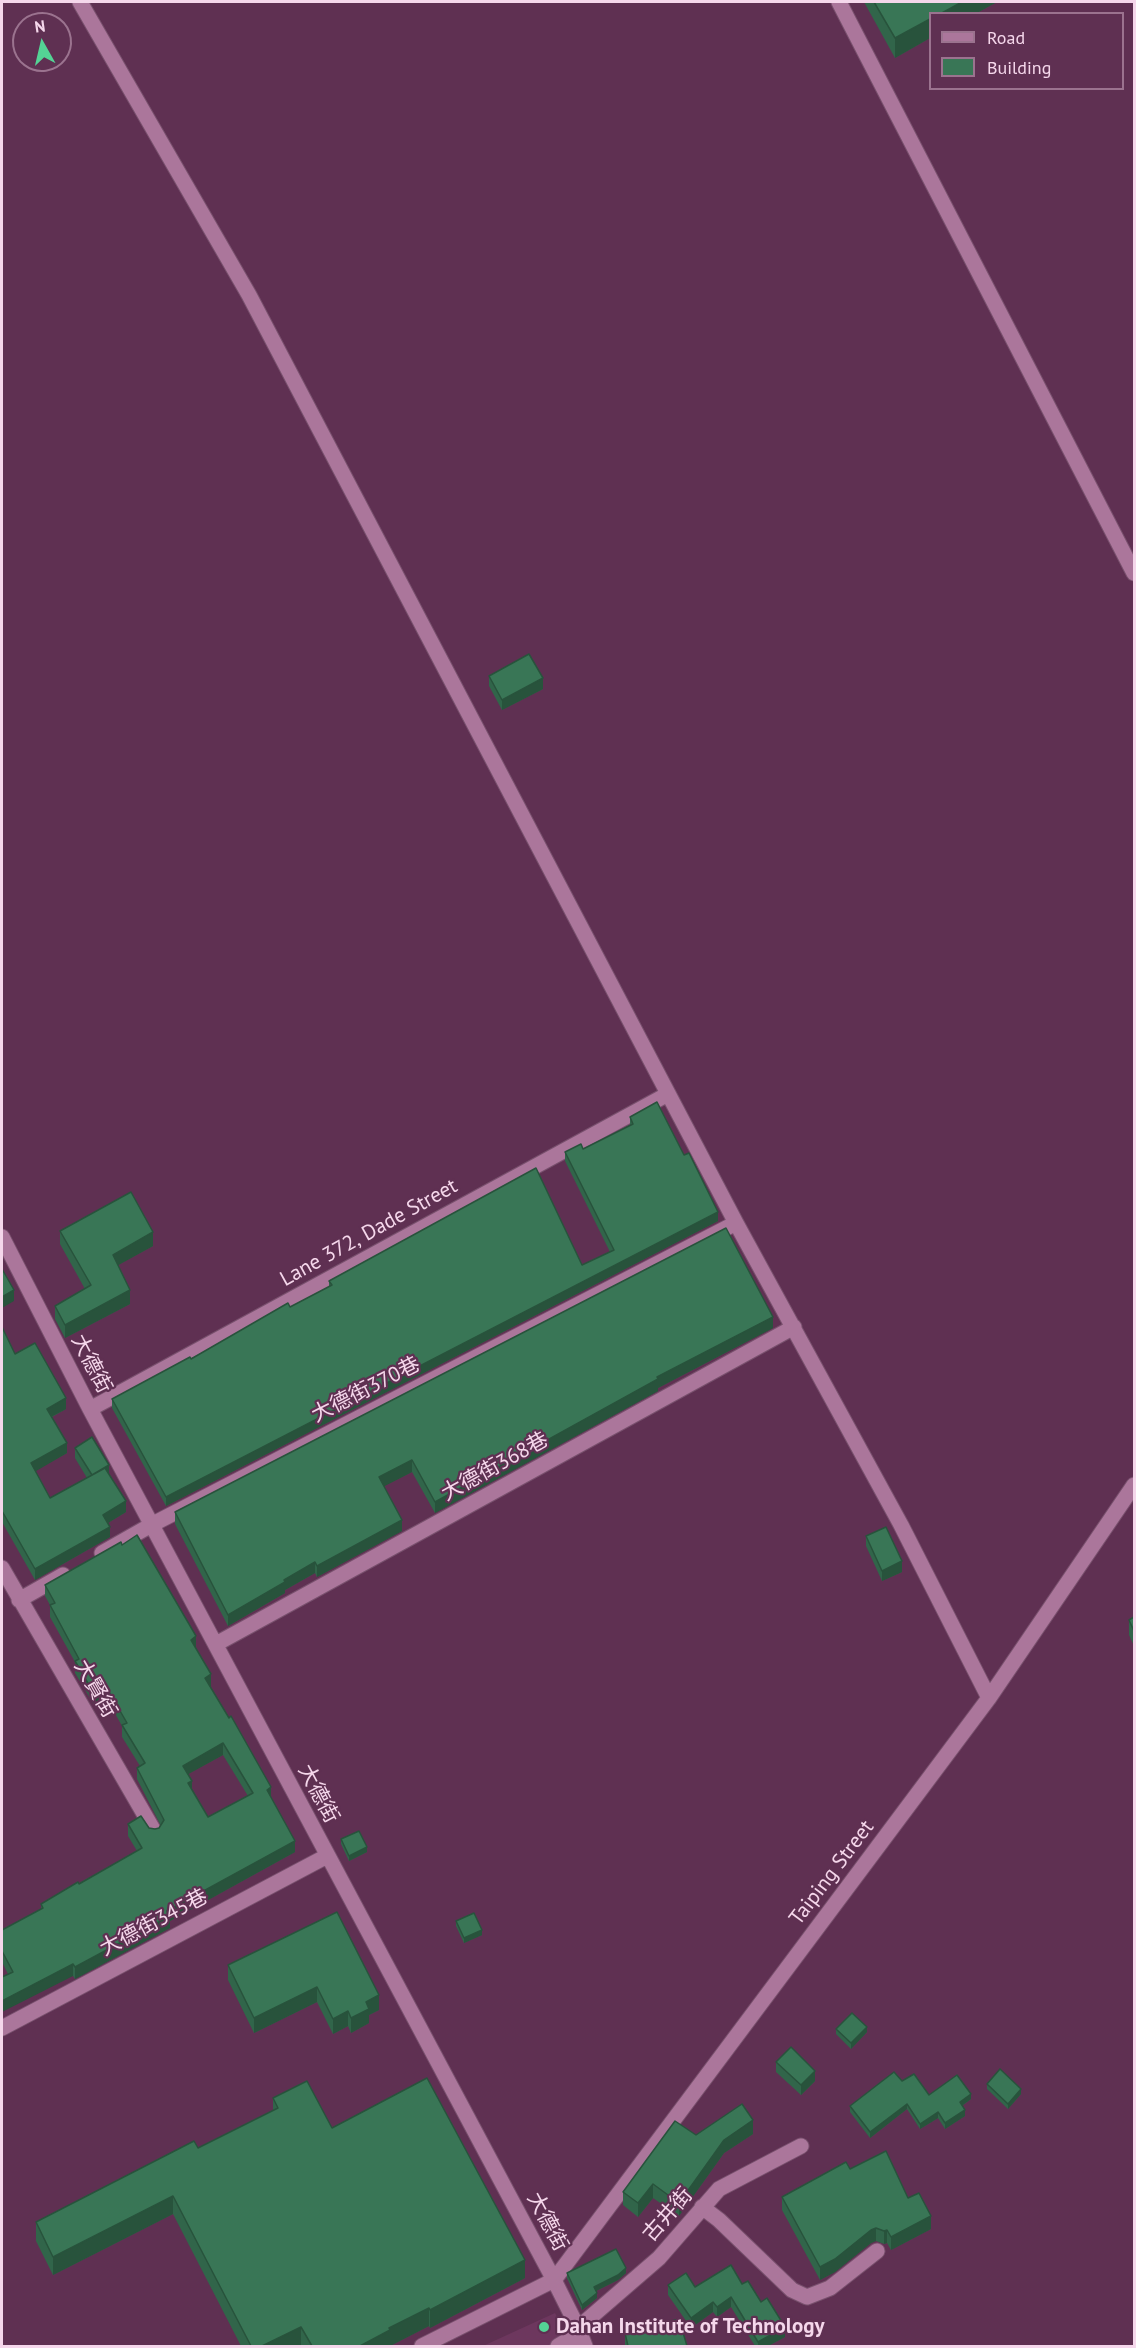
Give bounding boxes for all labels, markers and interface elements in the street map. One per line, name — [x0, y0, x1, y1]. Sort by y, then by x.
north arrow — [12, 12, 72, 72]
legend — [929, 12, 1124, 90]
text: N — [33, 16, 46, 37]
text: Road — [987, 26, 1025, 49]
text: Building — [987, 56, 1051, 79]
street label: Lane 372, Dade Street — [276, 1174, 462, 1292]
street label: 大德街 — [65, 1330, 117, 1398]
street label: 大德街370巷 — [308, 1352, 424, 1428]
street label: 大德街368巷 — [437, 1427, 553, 1507]
street label: 大賢街 — [68, 1655, 122, 1723]
street label: 大德街 — [292, 1760, 344, 1828]
street label: Taiping Street — [784, 1816, 880, 1930]
street label: 大德街345巷 — [96, 1884, 212, 1962]
street label: 古井街 — [638, 2183, 698, 2247]
street label: 大德街 — [521, 2188, 573, 2256]
place label: Dahan Institute of Technology — [556, 2314, 825, 2340]
marker: Dahan Institute of Technology — [537, 2320, 551, 2334]

